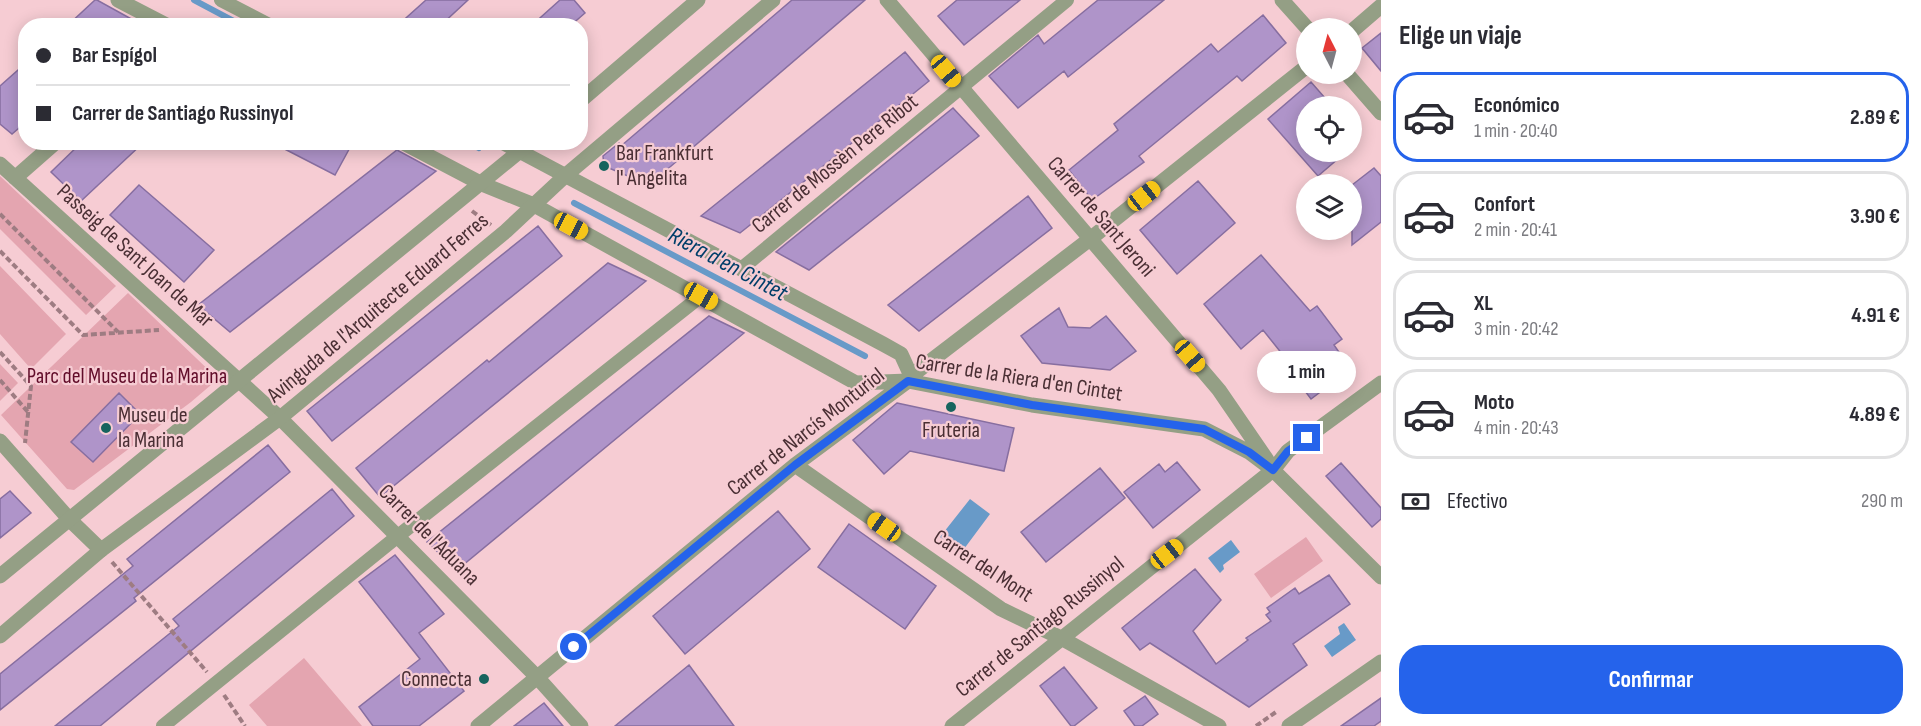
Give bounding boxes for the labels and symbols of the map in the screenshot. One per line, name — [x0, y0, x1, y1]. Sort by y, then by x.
north arrow — [1296, 18, 1362, 84]
car — [928, 51, 964, 91]
street label: Carrer de Mossèn Pere Ribot — [746, 88, 924, 239]
place label: Bar Frankfurt l' Angelita — [616, 140, 714, 192]
street label: Carrer de Sant Jeroni — [1041, 151, 1161, 283]
marker: Bar Frankfurt l' Angelita — [597, 159, 611, 173]
street label: Passeig de Sant Joan de Mar — [51, 178, 219, 334]
car — [1124, 178, 1164, 214]
street label: Avinguda de l'Arquitecte Eduard Ferres — [261, 207, 494, 409]
car — [551, 210, 591, 242]
water label: Riera d'en Cintet — [664, 221, 793, 308]
car — [681, 279, 721, 313]
car — [1171, 337, 1209, 375]
street label: Carrer de la Riera d'en Cintet — [914, 348, 1125, 408]
callout: 1 min — [1258, 351, 1356, 393]
street label: Carrer de Narcís Monturiol — [722, 362, 890, 502]
park label: Parc del Museu de la Marina — [27, 363, 227, 390]
marker: Fruteria — [944, 400, 958, 414]
place label: Museu de la Marina — [118, 402, 188, 454]
place label: Fruteria — [922, 417, 980, 444]
marker: Museu de la Marina — [99, 421, 113, 435]
route end — [1293, 424, 1320, 451]
street label: Carrer de l'Aduana — [373, 479, 485, 591]
car — [864, 509, 904, 545]
street label: Carrer del Mont — [928, 524, 1038, 608]
car — [1147, 536, 1187, 572]
street label: Carrer de Santiago Russinyol — [950, 551, 1130, 703]
route start — [560, 633, 587, 660]
place label: Connecta — [401, 666, 472, 693]
marker: Connecta — [477, 672, 491, 686]

